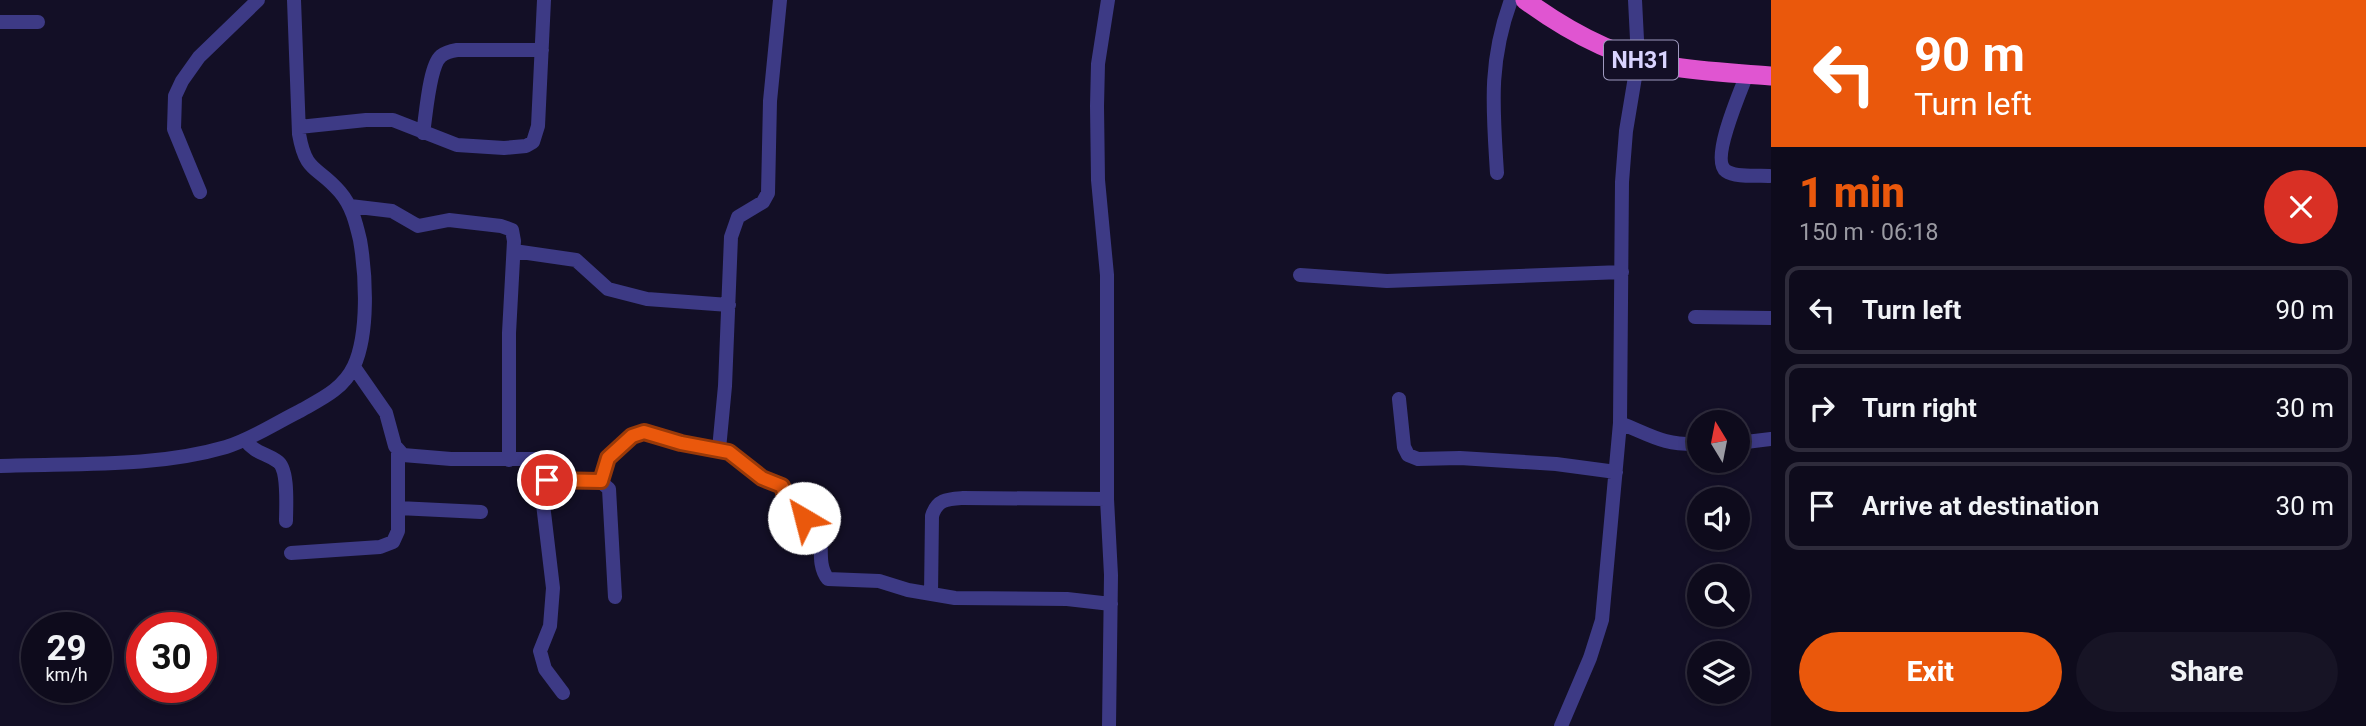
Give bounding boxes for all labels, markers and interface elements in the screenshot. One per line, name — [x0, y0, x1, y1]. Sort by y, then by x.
text: 90 m — [1914, 26, 2025, 83]
icon: left — [1799, 28, 1890, 119]
road number: NH31 — [1604, 40, 1678, 80]
text: Turn left — [1914, 85, 2032, 123]
text: 1 min — [1799, 168, 1905, 217]
button: close — [2264, 170, 2338, 244]
text: 150 m · 06:18 — [1799, 219, 1938, 246]
icon: left — [1803, 291, 1841, 329]
text: Turn left — [1862, 295, 1961, 325]
text: 90 m — [2276, 295, 2334, 325]
icon: right — [1803, 389, 1841, 427]
text: Turn right — [1862, 393, 1977, 423]
text: 30 m — [2276, 393, 2334, 423]
north arrow — [1687, 410, 1750, 472]
map controls — [1687, 410, 1750, 704]
pin — [517, 450, 577, 510]
icon: arrive — [528, 461, 566, 499]
position arrow — [767, 481, 841, 555]
button: sound — [1687, 487, 1750, 550]
icon: arrive — [1803, 487, 1841, 525]
text: Arrive at destination — [1862, 491, 2099, 521]
text: 30 m — [2276, 491, 2334, 521]
button: search — [1687, 564, 1750, 627]
speed limit sign: 30 — [126, 612, 217, 703]
text: 29 — [46, 628, 87, 669]
button: Exit — [1799, 632, 2062, 712]
button: Share — [2076, 632, 2338, 712]
button: layers — [1687, 641, 1750, 704]
text: km/h — [45, 664, 88, 685]

